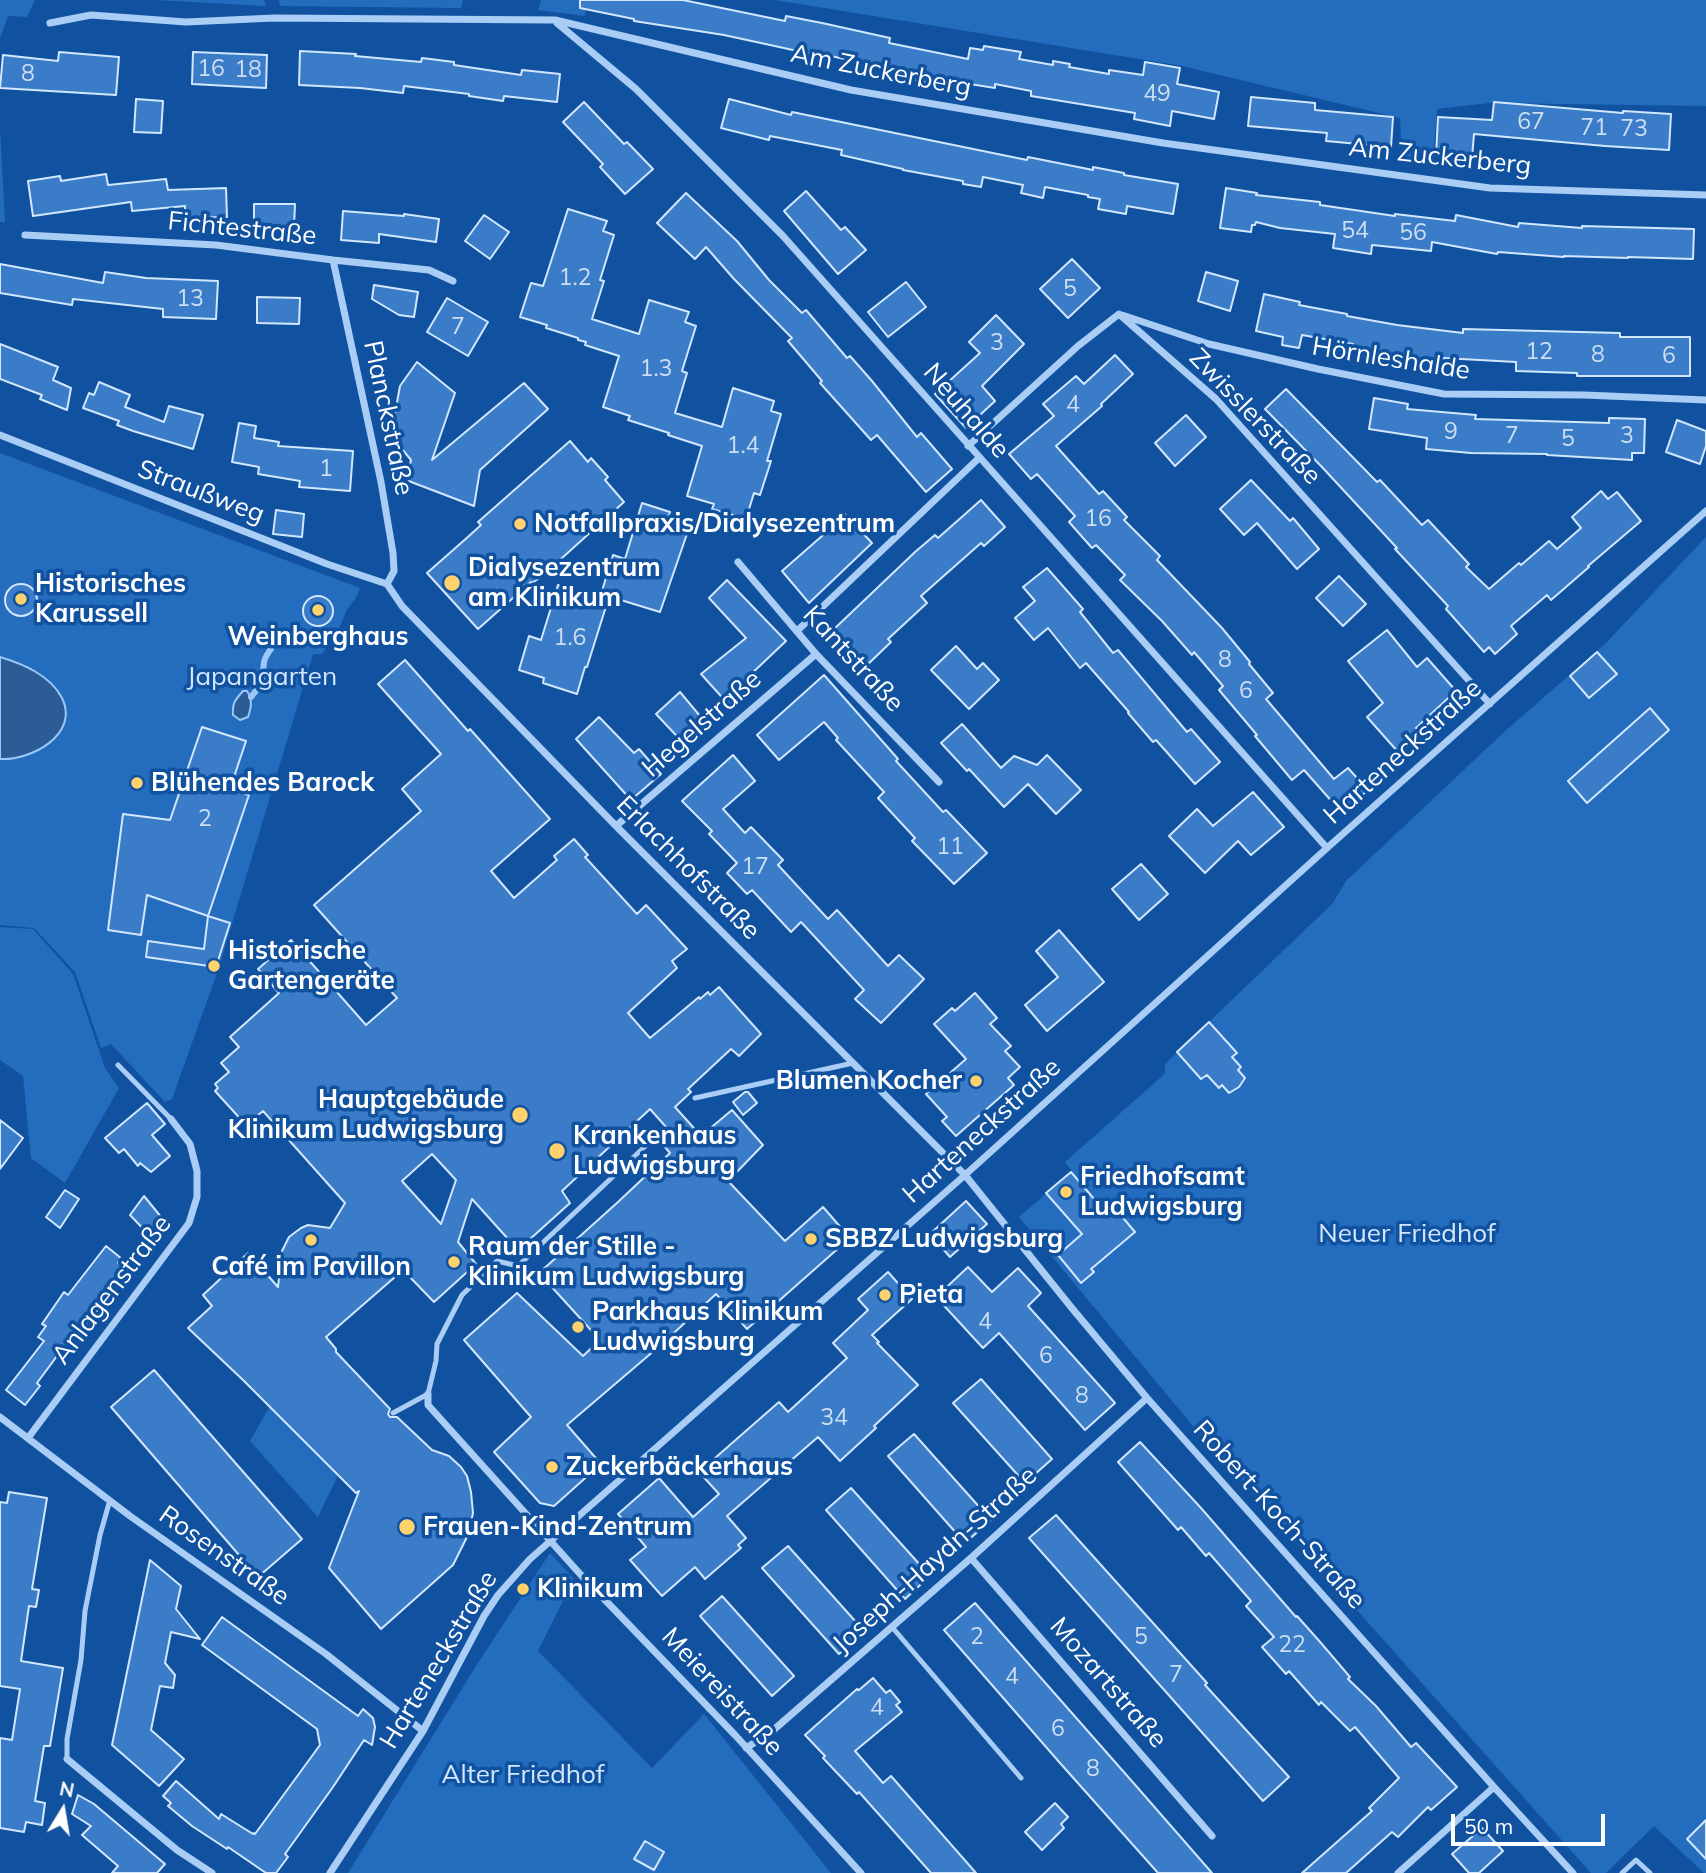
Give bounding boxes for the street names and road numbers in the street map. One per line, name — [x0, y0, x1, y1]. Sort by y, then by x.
street label: Am Zuckerberg — [788, 38, 974, 104]
street label: Am Zuckerberg — [1347, 132, 1533, 182]
street label: Fichtestraße — [166, 206, 318, 252]
street label: Hörnleshalde — [1310, 331, 1472, 387]
street label: Planckstraße — [356, 338, 420, 498]
street label: Zwisslerstraße — [1183, 343, 1327, 491]
street label: Neuhalde — [916, 357, 1016, 465]
street label: Straußweg — [133, 454, 269, 530]
street label: Kantstraße — [796, 599, 910, 719]
street label: Hegelstraße — [636, 664, 768, 784]
street label: Harteneckstraße — [1318, 673, 1488, 831]
street label: Erlachhofstraße — [610, 790, 766, 946]
street label: Harteneckstraße — [897, 1052, 1067, 1210]
street label: Anlagenstraße — [46, 1209, 178, 1371]
street label: Robert-Koch-Straße — [1186, 1414, 1372, 1616]
street label: Joseph-Haydn-Straße — [827, 1460, 1043, 1660]
street label: Rosenstraße — [153, 1500, 295, 1612]
street label: Harteneckstraße — [374, 1566, 504, 1754]
street label: Mozartstraße — [1043, 1611, 1173, 1755]
street label: Meiereistraße — [655, 1621, 789, 1763]

